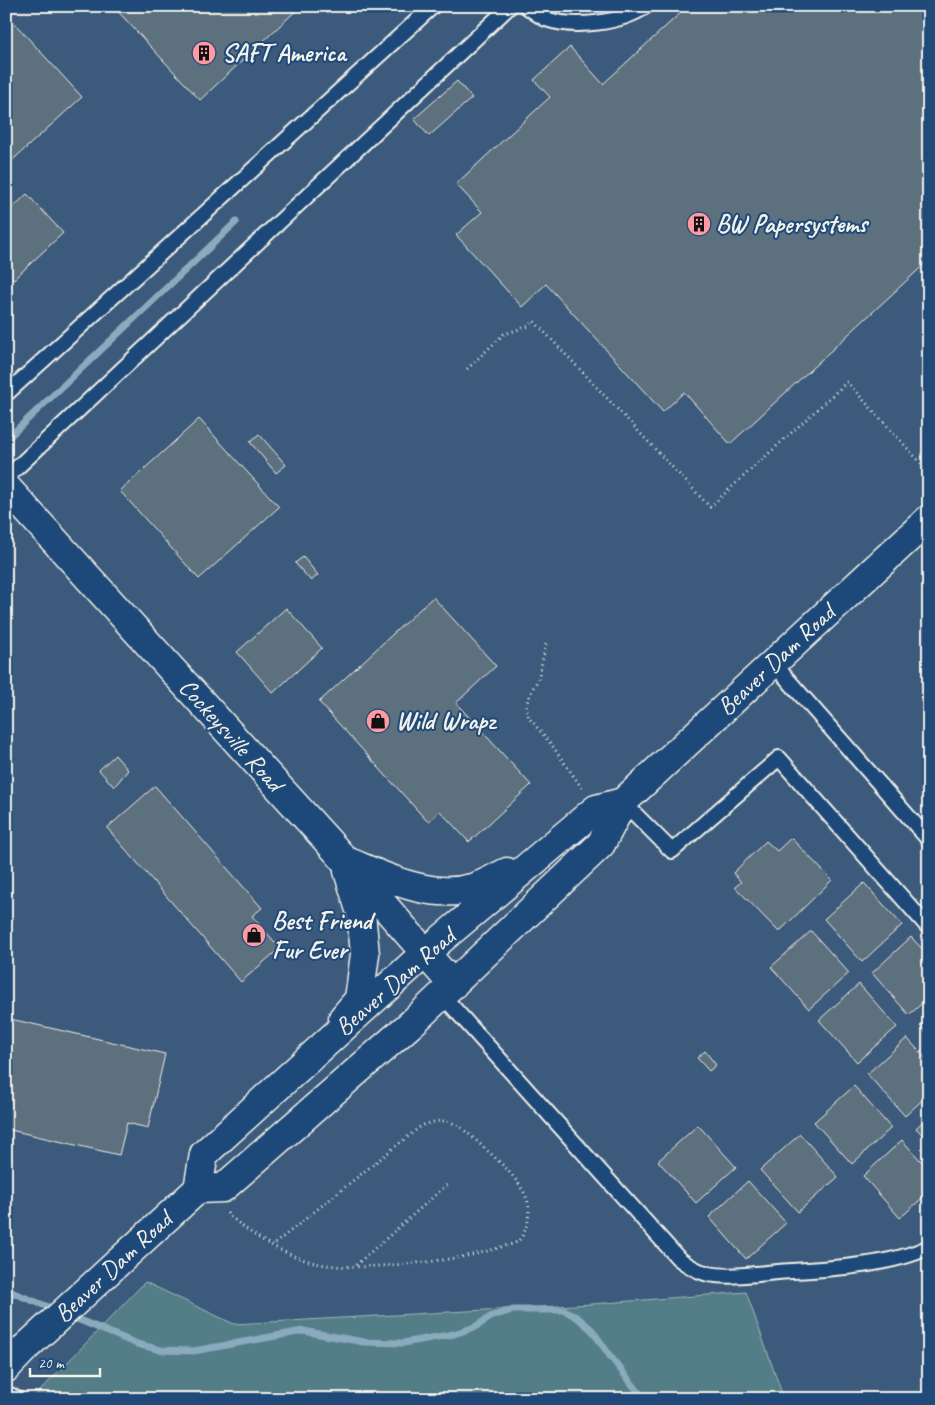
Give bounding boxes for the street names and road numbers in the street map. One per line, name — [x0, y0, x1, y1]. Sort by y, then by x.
street label: Beaver Dam Road — [710, 595, 845, 723]
street label: Cockeysville Road — [172, 672, 293, 801]
street label: Beaver Dam Road — [328, 918, 465, 1043]
street label: Beaver Dam Road — [47, 1202, 182, 1330]

